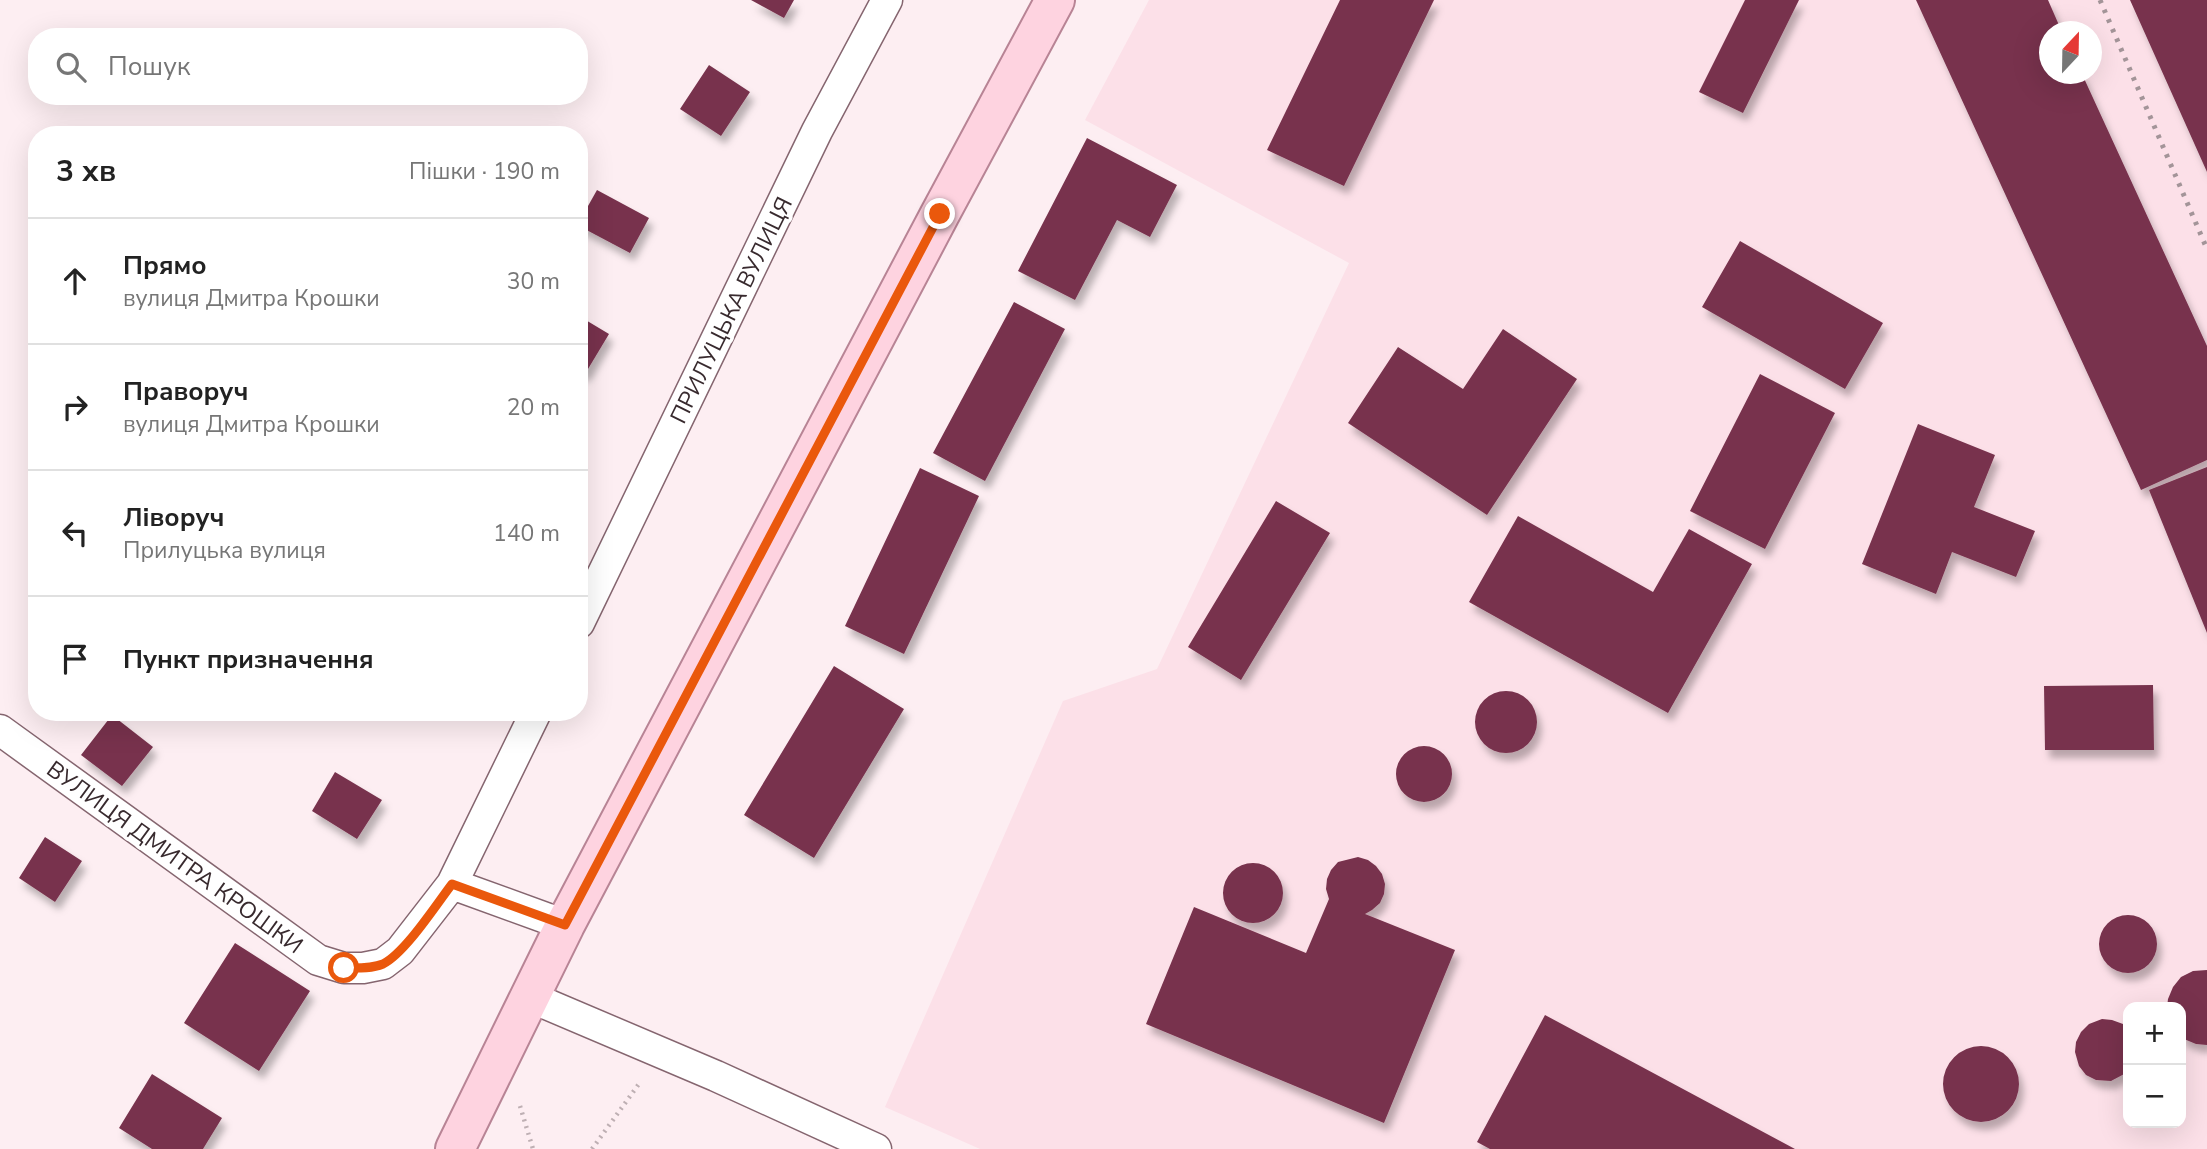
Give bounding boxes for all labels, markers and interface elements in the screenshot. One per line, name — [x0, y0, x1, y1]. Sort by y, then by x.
north arrow — [2039, 21, 2102, 84]
search box — [28, 28, 588, 105]
icon: search — [52, 48, 90, 86]
text: Пошук — [108, 49, 190, 84]
text: 3 хв — [56, 151, 116, 192]
text: Пішки · 190 m — [409, 156, 560, 187]
street label: ПРИЛУЦЬКА ВУЛИЦЯ — [663, 192, 800, 429]
route end — [924, 198, 955, 229]
text: Прямо — [123, 248, 207, 283]
icon: ahead — [56, 262, 94, 300]
text: 30 m — [507, 266, 560, 297]
text: вулиця Дмитра Крошки — [123, 283, 380, 314]
text: Праворуч — [123, 374, 248, 409]
icon: right — [56, 388, 94, 426]
text: 20 m — [507, 392, 560, 423]
text: вулиця Дмитра Крошки — [123, 409, 380, 440]
text: Ліворуч — [123, 500, 224, 535]
icon: left — [56, 514, 94, 552]
text: 140 m — [493, 518, 560, 549]
text: Прилуцька вулиця — [123, 535, 326, 566]
icon: arrive — [56, 640, 94, 678]
text: Пункт призначення — [123, 642, 374, 677]
street label: ВУЛИЦЯ ДМИТРА КРОШКИ — [40, 754, 309, 961]
route start — [328, 952, 359, 983]
map controls — [2123, 1002, 2186, 1128]
button: + — [2123, 1002, 2186, 1065]
button: − — [2123, 1065, 2186, 1128]

